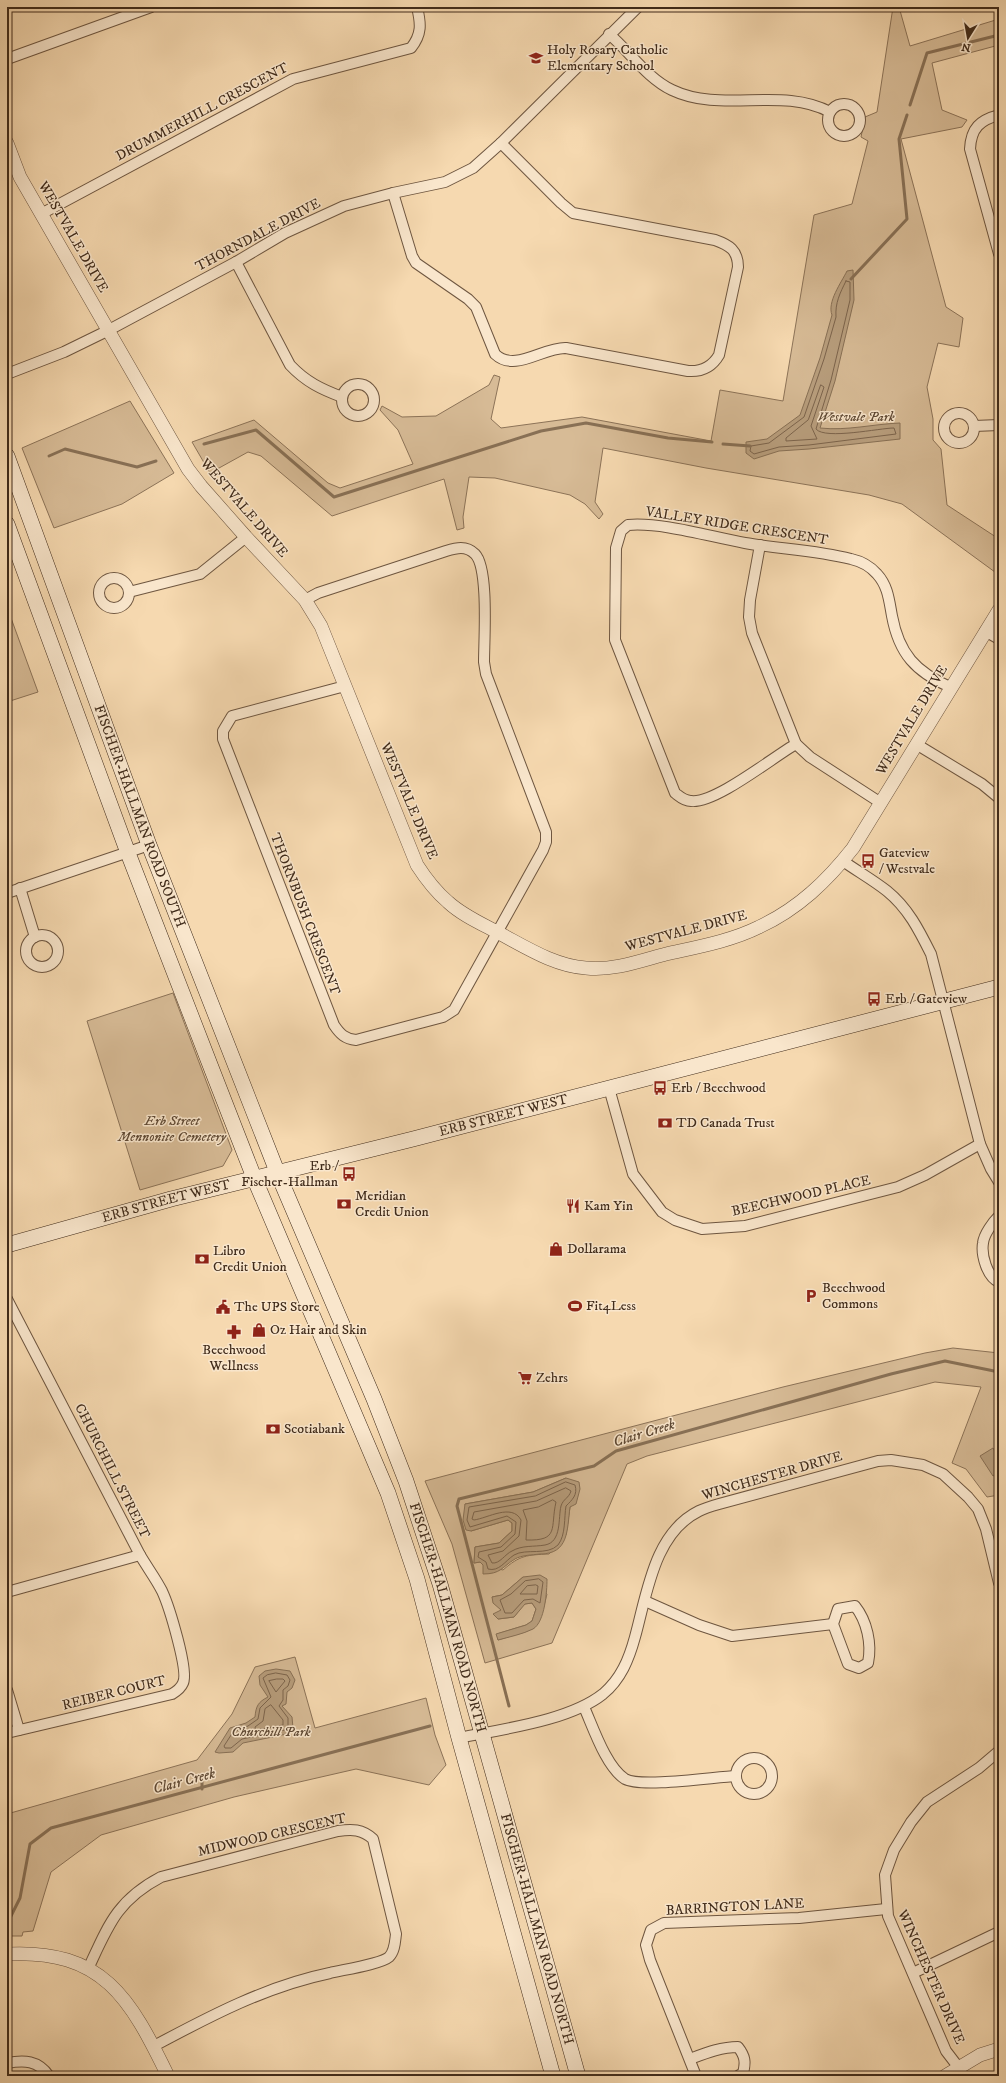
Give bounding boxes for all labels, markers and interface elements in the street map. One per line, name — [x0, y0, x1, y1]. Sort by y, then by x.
north arrow — [948, 18, 988, 58]
text: N — [961, 39, 972, 55]
place label: Holy Rosary Catholic Elementary School — [547, 41, 668, 75]
school or university icon: Holy Rosary Catholic Elementary School — [528, 50, 544, 66]
street label: DRUMMERHILL CRESCENT — [113, 59, 292, 165]
street label: WESTVALE DRIVE — [33, 177, 112, 296]
street label: THORNDALE DRIVE — [192, 194, 324, 276]
park label: Westvale Park — [817, 408, 895, 426]
street label: WESTVALE DRIVE — [195, 454, 292, 561]
street label: VALLEY RIDGE CRESCENT — [643, 503, 830, 549]
street label: WESTVALE DRIVE — [872, 662, 952, 779]
street label: FISCHER-HALLMAN ROAD SOUTH — [90, 702, 190, 931]
street label: WESTVALE DRIVE — [376, 739, 442, 862]
street label: THORNBUSH CRESCENT — [266, 831, 344, 998]
place label: Gateview / Westvale — [879, 844, 935, 878]
bus stop icon: Gateview / Westvale — [860, 853, 876, 869]
street label: WESTVALE DRIVE — [622, 906, 749, 956]
place label: Erb / Gateview — [885, 990, 967, 1008]
bus stop icon: Erb / Gateview — [866, 991, 882, 1007]
place label: Erb / Beechwood — [671, 1079, 766, 1097]
bus stop icon: Erb / Beechwood — [652, 1080, 668, 1096]
street label: ERB STREET WEST — [437, 1090, 570, 1141]
park label: Erb Street Mennonite Cemetery — [117, 1112, 228, 1146]
place label: TD Canada Trust — [676, 1114, 775, 1132]
bank icon: TD Canada Trust — [657, 1115, 673, 1131]
place label: Erb / Fischer-Hallman — [241, 1157, 339, 1191]
bus stop icon: Erb / Fischer-Hallman — [341, 1166, 357, 1182]
street label: BEECHWOOD PLACE — [730, 1171, 872, 1221]
street label: ERB STREET WEST — [100, 1176, 233, 1227]
place label: Meridian Credit Union — [355, 1187, 430, 1221]
bank icon: Meridian Credit Union — [336, 1196, 352, 1212]
place label: Kam Yin — [584, 1197, 634, 1215]
restaurant icon: Kam Yin — [565, 1198, 581, 1214]
place label: Dollarama — [567, 1240, 626, 1258]
shop icon: Dollarama — [548, 1241, 564, 1257]
place label: Libro Credit Union — [213, 1242, 288, 1276]
bank icon: Libro Credit Union — [194, 1251, 210, 1267]
place label: Beechwood Commons — [822, 1279, 885, 1313]
parking icon: Beechwood Commons — [803, 1288, 819, 1304]
place label: Fit4Less — [586, 1297, 636, 1315]
place label: The UPS Store — [234, 1298, 320, 1316]
sports icon: Fit4Less — [567, 1298, 583, 1314]
public building icon: The UPS Store — [215, 1299, 231, 1315]
place label: Oz Hair and Skin — [270, 1321, 368, 1339]
shop icon: Oz Hair and Skin — [251, 1322, 267, 1338]
pharmacy icon: Beechwood Wellness — [226, 1324, 242, 1340]
place label: Beechwood Wellness — [202, 1341, 266, 1375]
place label: Zehrs — [536, 1369, 568, 1387]
supermarket icon: Zehrs — [517, 1370, 533, 1386]
street label: CHURCHILL STREET — [70, 1401, 154, 1542]
water label: Clair Creek — [611, 1414, 678, 1451]
place label: Scotiabank — [284, 1420, 345, 1438]
bank icon: Scotiabank — [265, 1421, 281, 1437]
street label: WINCHESTER DRIVE — [699, 1447, 844, 1505]
street label: FISCHER-HALLMAN ROAD NORTH — [405, 1500, 490, 1735]
street label: REIBER COURT — [60, 1671, 168, 1715]
park label: Churchill Park — [231, 1723, 311, 1741]
water label: Clair Creek — [151, 1763, 218, 1798]
street label: MIDWOOD CRESCENT — [196, 1809, 348, 1861]
street label: FISCHER-HALLMAN ROAD NORTH — [496, 1812, 578, 2047]
street label: BARRINGTON LANE — [665, 1894, 805, 1920]
street label: WINCHESTER DRIVE — [893, 1906, 969, 2047]

